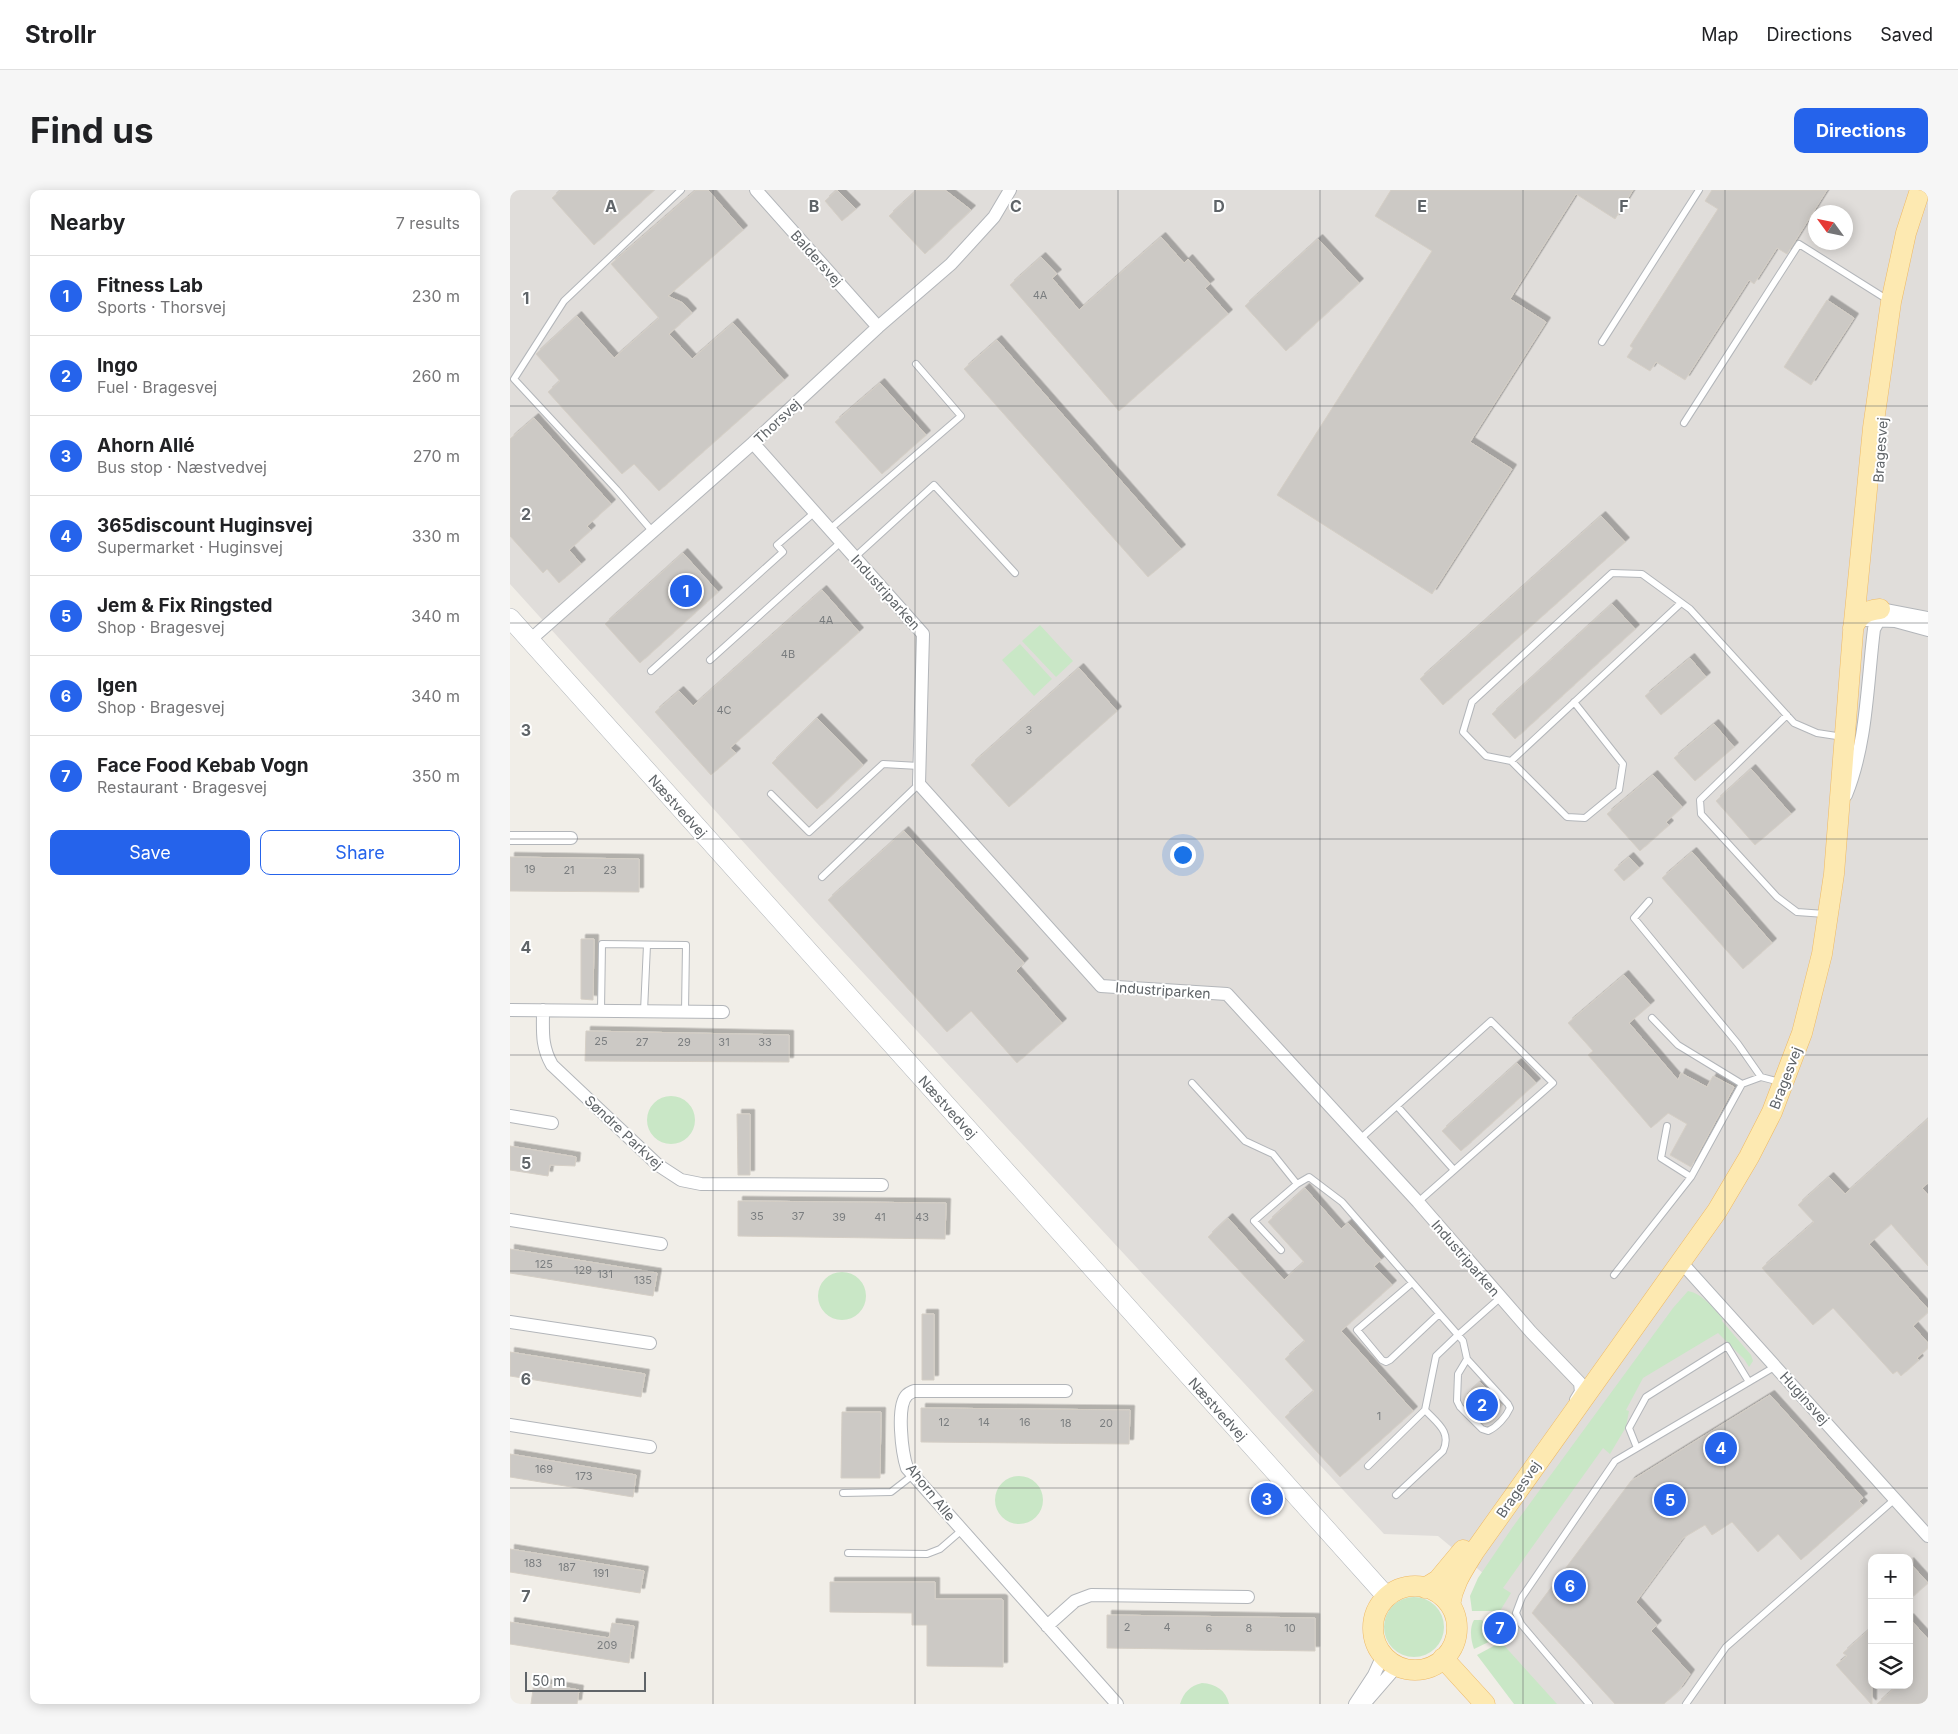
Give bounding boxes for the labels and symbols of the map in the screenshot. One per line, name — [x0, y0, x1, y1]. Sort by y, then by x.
text: A — [605, 196, 617, 216]
text: B — [809, 196, 819, 216]
text: C — [1010, 196, 1022, 216]
text: D — [1213, 196, 1225, 216]
text: E — [1417, 196, 1427, 216]
text: F — [1619, 196, 1629, 216]
north arrow — [1808, 205, 1853, 250]
street label: Baldersvej — [788, 227, 846, 289]
text: 1 — [523, 288, 529, 308]
house number: 4A — [1033, 288, 1048, 302]
street label: Thorsvej — [750, 395, 804, 447]
street label: Bragesvej — [1869, 417, 1891, 483]
text: 2 — [521, 504, 531, 524]
street label: Industriparken — [848, 551, 924, 633]
pin: 1 — [670, 572, 702, 610]
house number: 4A — [819, 613, 834, 627]
house number: 4B — [781, 647, 795, 661]
house number: 4C — [716, 703, 732, 717]
text: 3 — [521, 720, 531, 740]
house number: 3 — [1026, 723, 1033, 737]
street label: Næstvedvej — [645, 771, 711, 841]
your location — [1170, 842, 1196, 868]
house number: 19 — [524, 862, 536, 876]
house number: 21 — [563, 863, 575, 877]
house number: 23 — [603, 863, 617, 877]
text: 4 — [521, 937, 532, 957]
street label: Industriparken — [1115, 978, 1211, 1002]
house number: 25 — [594, 1034, 608, 1048]
house number: 27 — [636, 1035, 648, 1049]
house number: 29 — [677, 1035, 691, 1049]
house number: 31 — [718, 1035, 730, 1049]
house number: 33 — [758, 1035, 772, 1049]
street label: Bragesvej — [1765, 1044, 1805, 1112]
street label: Næstvedvej — [915, 1072, 981, 1142]
street label: Søndre Parkvej — [581, 1092, 667, 1172]
text: 5 — [521, 1153, 531, 1173]
house number: 35 — [750, 1209, 764, 1223]
house number: 37 — [791, 1209, 805, 1223]
house number: 39 — [832, 1210, 846, 1224]
house number: 41 — [874, 1210, 886, 1224]
house number: 43 — [915, 1210, 929, 1224]
street label: Industriparken — [1428, 1216, 1504, 1300]
house number: 125 — [535, 1257, 553, 1271]
house number: 129 — [574, 1263, 592, 1277]
house number: 131 — [597, 1267, 613, 1281]
house number: 135 — [634, 1273, 652, 1287]
street label: Huginsvej — [1777, 1368, 1833, 1428]
text: 6 — [521, 1369, 531, 1389]
street label: Næstvedvej — [1185, 1374, 1251, 1444]
pin: 2 — [1466, 1386, 1498, 1424]
house number: 1 — [1377, 1409, 1381, 1423]
house number: 12 — [938, 1415, 950, 1429]
house number: 14 — [978, 1415, 990, 1429]
house number: 16 — [1019, 1415, 1031, 1429]
house number: 18 — [1060, 1416, 1072, 1430]
house number: 20 — [1099, 1416, 1113, 1430]
pin: 4 — [1705, 1429, 1737, 1467]
street label: Bragesvej — [1492, 1457, 1544, 1521]
street label: Ahorn Alle — [903, 1460, 959, 1524]
house number: 169 — [535, 1462, 553, 1476]
house number: 173 — [575, 1469, 593, 1483]
pin: 3 — [1251, 1480, 1283, 1518]
pin: 5 — [1654, 1481, 1686, 1519]
house number: 183 — [524, 1556, 542, 1570]
house number: 187 — [558, 1560, 576, 1574]
house number: 191 — [593, 1566, 609, 1580]
pin: 6 — [1554, 1567, 1586, 1605]
text: 7 — [521, 1586, 531, 1606]
pin: 7 — [1484, 1609, 1516, 1647]
house number: 2 — [1124, 1620, 1130, 1634]
house number: 4 — [1163, 1620, 1171, 1634]
house number: 6 — [1206, 1621, 1213, 1635]
house number: 8 — [1246, 1621, 1253, 1635]
house number: 10 — [1284, 1621, 1296, 1635]
house number: 209 — [597, 1638, 617, 1652]
scale bar — [525, 1669, 646, 1692]

